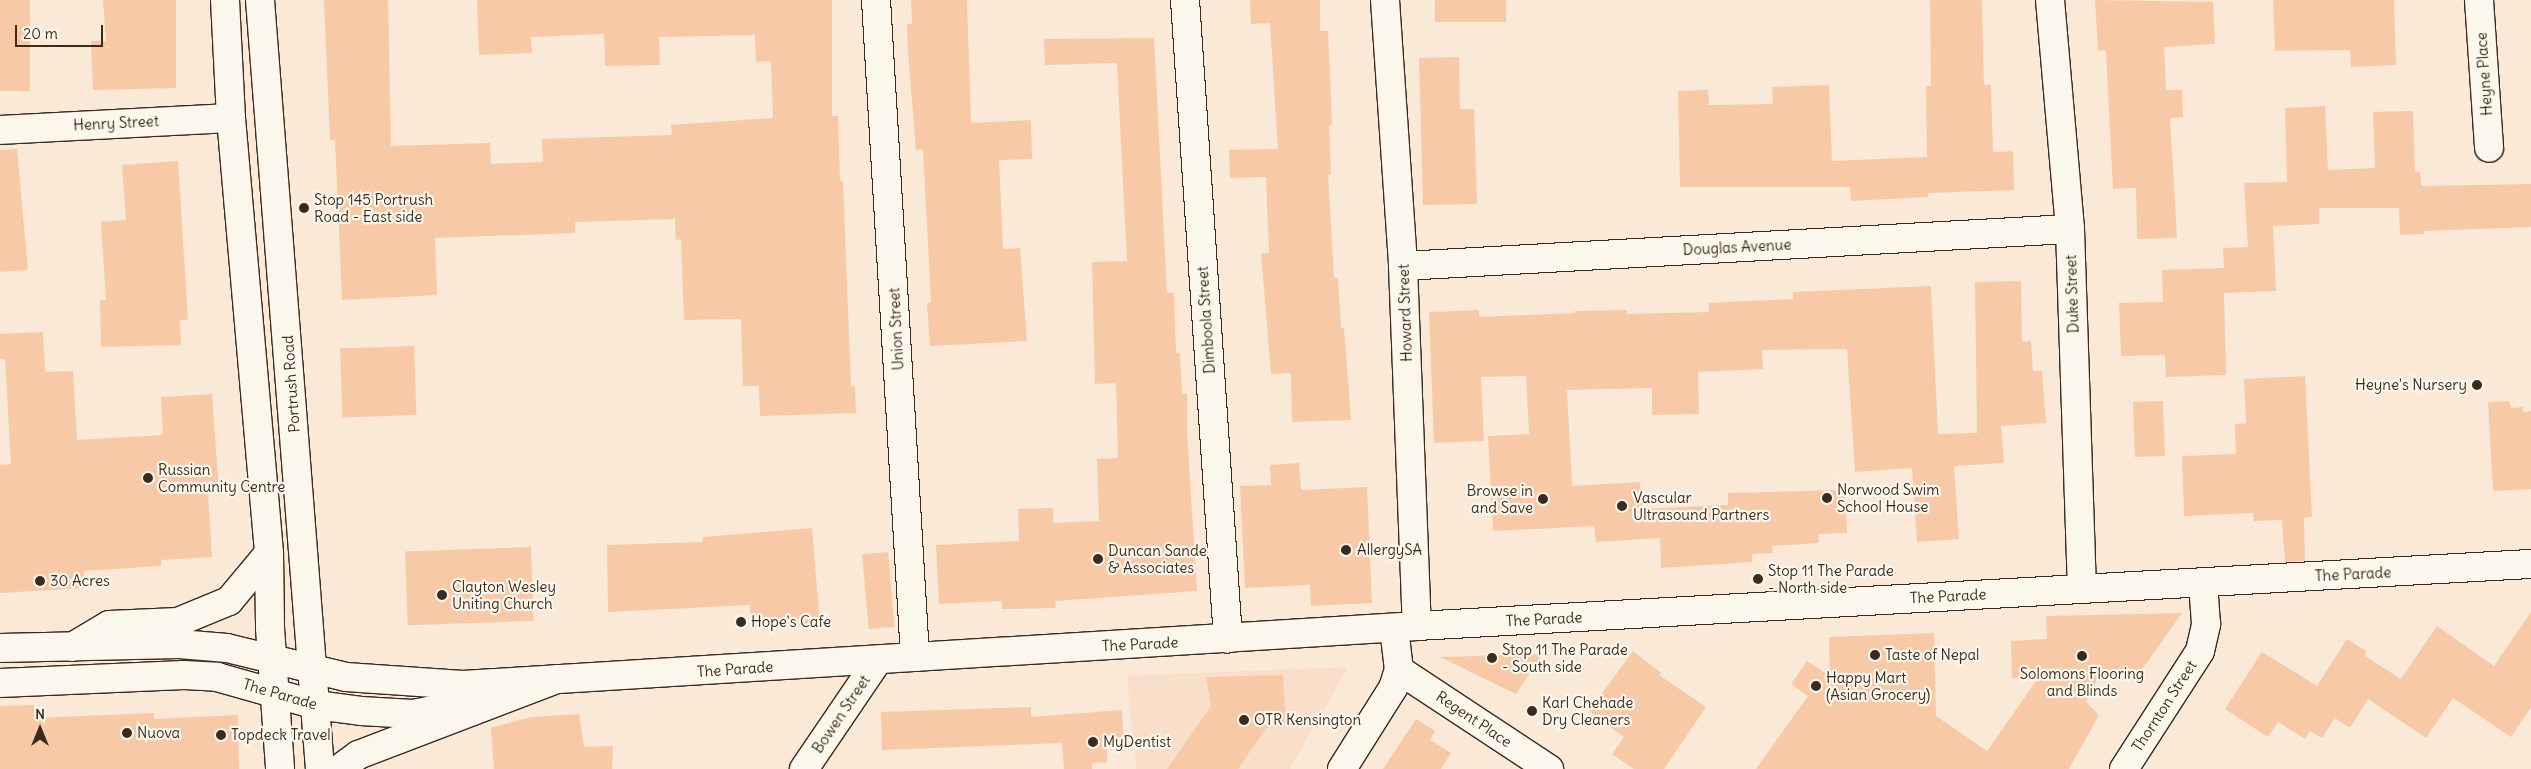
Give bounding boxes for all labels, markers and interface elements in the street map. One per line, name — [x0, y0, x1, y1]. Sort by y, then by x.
scale bar — [18, 15, 105, 47]
text: 20 m — [23, 24, 58, 43]
street label: Heyne Place — [2472, 32, 2496, 116]
street label: Henry Street — [73, 112, 159, 134]
place label: Stop 145 Portrush Road - East side — [314, 190, 433, 225]
marker: Stop 145 Portrush Road - East side — [298, 202, 310, 214]
street label: Douglas Avenue — [1682, 235, 1792, 259]
street label: Duke Street — [2062, 254, 2082, 334]
street label: Howard Street — [1394, 264, 1416, 362]
street label: Dimboola Street — [1193, 266, 1219, 374]
street label: Union Street — [885, 287, 907, 371]
street label: Portrush Road — [279, 335, 303, 433]
place label: Heyne's Nursery — [2355, 376, 2467, 394]
marker: Heyne's Nursery — [2471, 379, 2483, 391]
place label: Russian Community Centre — [158, 460, 285, 495]
marker: Russian Community Centre — [142, 472, 154, 484]
place label: Norwood Swim School House — [1837, 480, 1939, 515]
place label: Browse in and Save — [1466, 481, 1533, 516]
place label: Vascular Ultrasound Partners — [1633, 488, 1769, 523]
marker: Norwood Swim School House — [1821, 492, 1833, 504]
marker: Browse in and Save — [1537, 493, 1549, 505]
marker: Vascular Ultrasound Partners — [1615, 499, 1629, 513]
place label: Duncan Sande & Associates — [1108, 541, 1207, 576]
place label: AllergySA — [1357, 541, 1422, 559]
marker: AllergySA — [1339, 543, 1353, 557]
marker: Duncan Sande & Associates — [1092, 553, 1104, 565]
place label: Stop 11 The Parade - North side — [1768, 561, 1894, 596]
street label: The Parade — [2314, 563, 2392, 585]
place label: 30 Acres — [50, 572, 110, 590]
marker: Stop 11 The Parade - North side — [1752, 573, 1764, 585]
marker: 30 Acres — [34, 575, 46, 587]
place label: Clayton Wesley Uniting Church — [452, 577, 556, 612]
street label: The Parade — [1909, 585, 1987, 607]
marker: Clayton Wesley Uniting Church — [436, 589, 448, 601]
street label: The Parade — [1505, 608, 1583, 630]
place label: Hope's Cafe — [751, 613, 831, 631]
marker: Hope's Cafe — [735, 616, 747, 628]
street label: The Parade — [1101, 633, 1179, 655]
place label: Stop 11 The Parade - South side — [1502, 640, 1628, 675]
place label: Taste of Nepal — [1885, 646, 1979, 664]
marker: Taste of Nepal — [1869, 649, 1881, 661]
marker: Solomons Flooring and Blinds — [2076, 650, 2088, 662]
marker: Stop 11 The Parade - South side — [1486, 652, 1498, 664]
street label: The Parade — [696, 657, 774, 681]
street label: Thornton Street — [2128, 657, 2200, 755]
place label: Solomons Flooring and Blinds — [2020, 664, 2144, 699]
place label: Happy Mart (Asian Grocery) — [1826, 668, 1930, 703]
street label: Bowen Street — [808, 671, 874, 757]
street label: The Parade — [241, 675, 319, 713]
marker: Happy Mart (Asian Grocery) — [1810, 680, 1822, 692]
street label: Regent Place — [1433, 687, 1515, 751]
place label: Karl Chehade Dry Cleaners — [1542, 693, 1633, 728]
north arrow — [15, 704, 65, 754]
text: N — [35, 705, 45, 723]
marker: Karl Chehade Dry Cleaners — [1526, 705, 1538, 717]
place label: OTR Kensington — [1254, 711, 1361, 729]
marker: OTR Kensington — [1238, 714, 1250, 726]
place label: Nuova — [137, 724, 180, 742]
place label: Topdeck Travel — [231, 726, 331, 744]
marker: Nuova — [121, 727, 133, 739]
marker: Topdeck Travel — [215, 729, 227, 741]
place label: MyDentist — [1103, 733, 1171, 751]
marker: MyDentist — [1087, 736, 1099, 748]

